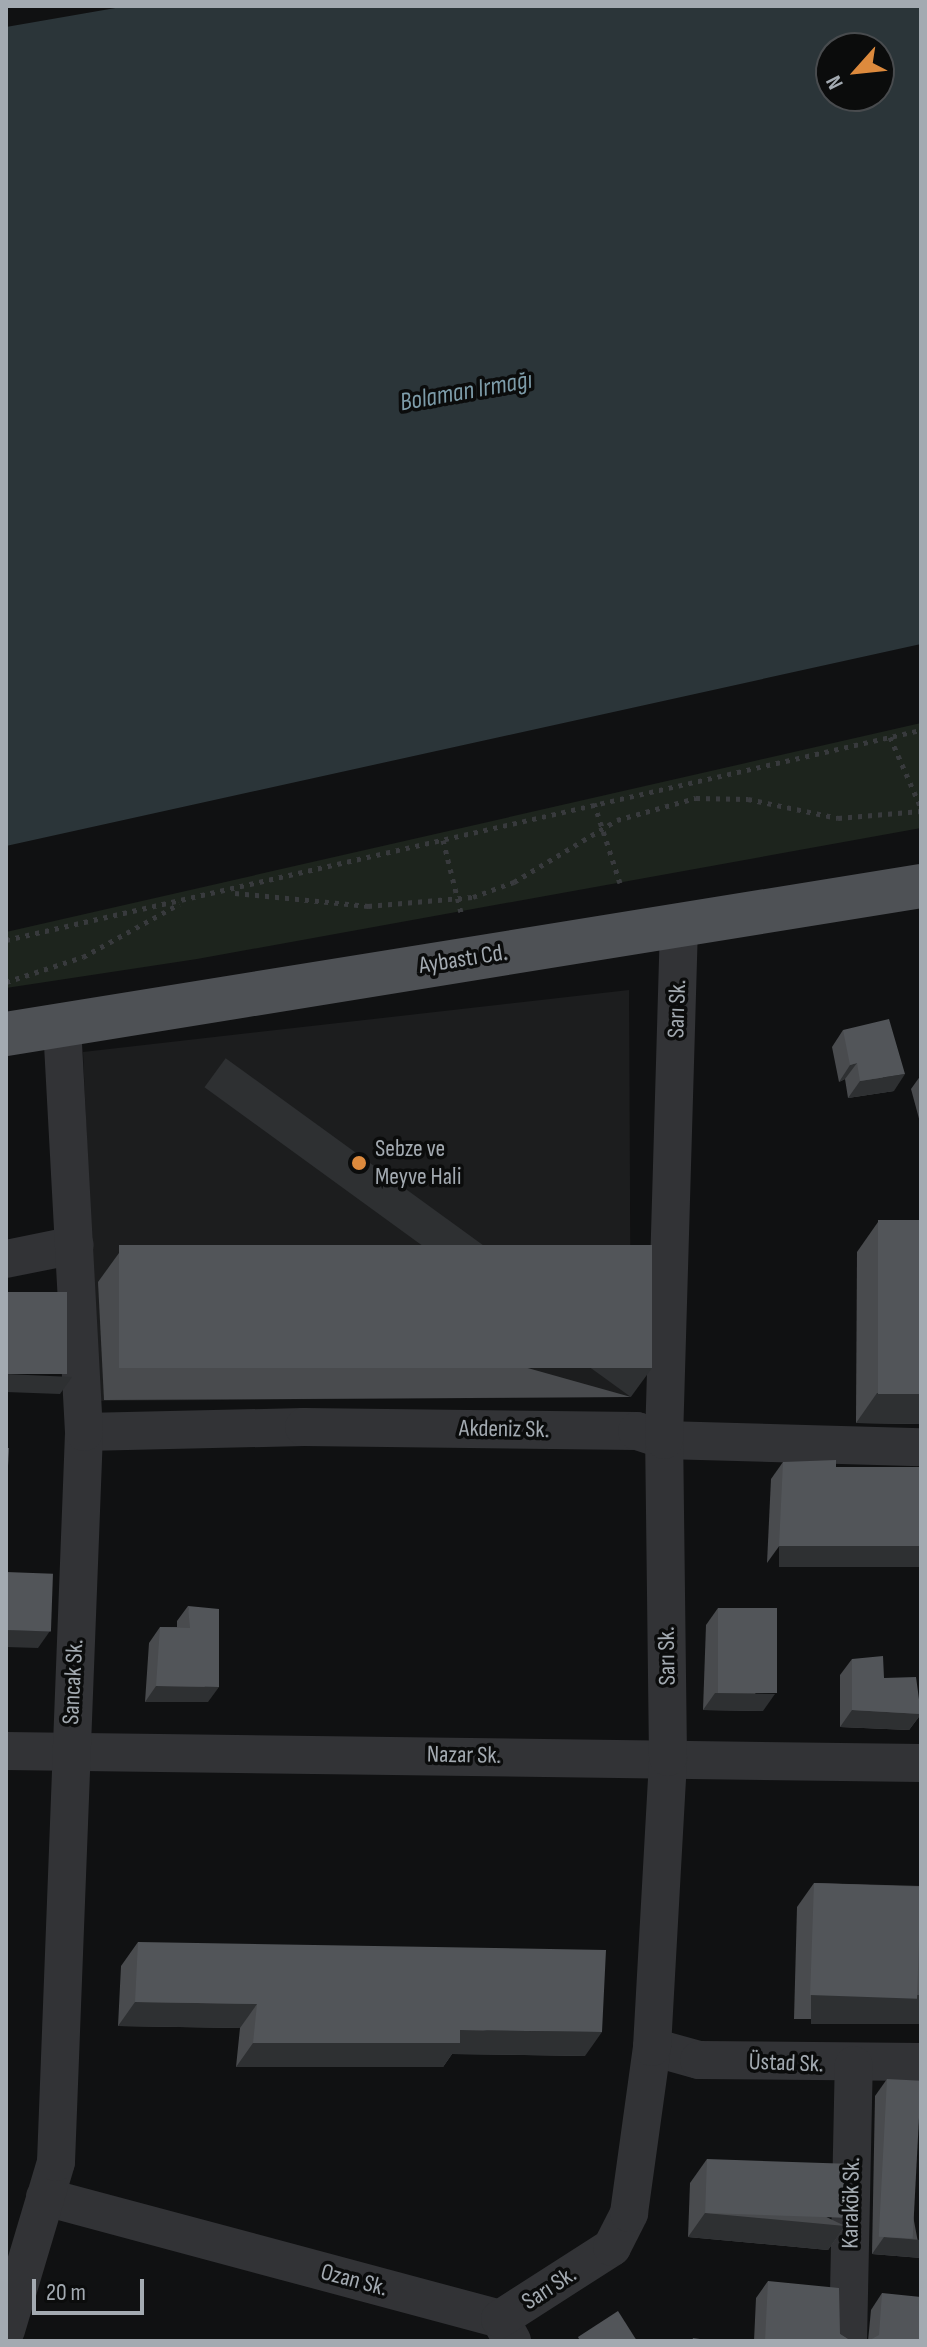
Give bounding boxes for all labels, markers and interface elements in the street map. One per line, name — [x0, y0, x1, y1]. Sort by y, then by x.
north arrow — [815, 32, 895, 112]
text: N — [820, 71, 850, 94]
water label: Bolaman Irmağı — [397, 365, 535, 419]
street label: Aybastı Cd. — [417, 938, 509, 980]
street label: Sarı Sk. — [662, 979, 692, 1039]
place label: Sebze ve Meyve Hali — [375, 1135, 461, 1191]
marker: Sebze ve Meyve Hali — [350, 1154, 368, 1172]
street label: Akdeniz Sk. — [459, 1414, 549, 1444]
street label: Sarı Sk. — [652, 1626, 682, 1686]
street label: Sancak Sk. — [56, 1639, 90, 1725]
street label: Nazar Sk. — [427, 1740, 501, 1770]
street label: Üstad Sk. — [748, 2047, 824, 2079]
street label: Karakök Sk. — [836, 2157, 866, 2249]
street label: Ozan Sk. — [318, 2257, 390, 2303]
street label: Sarı Sk. — [517, 2260, 581, 2316]
scale bar — [36, 2263, 148, 2313]
text: 20 m — [46, 2278, 86, 2307]

